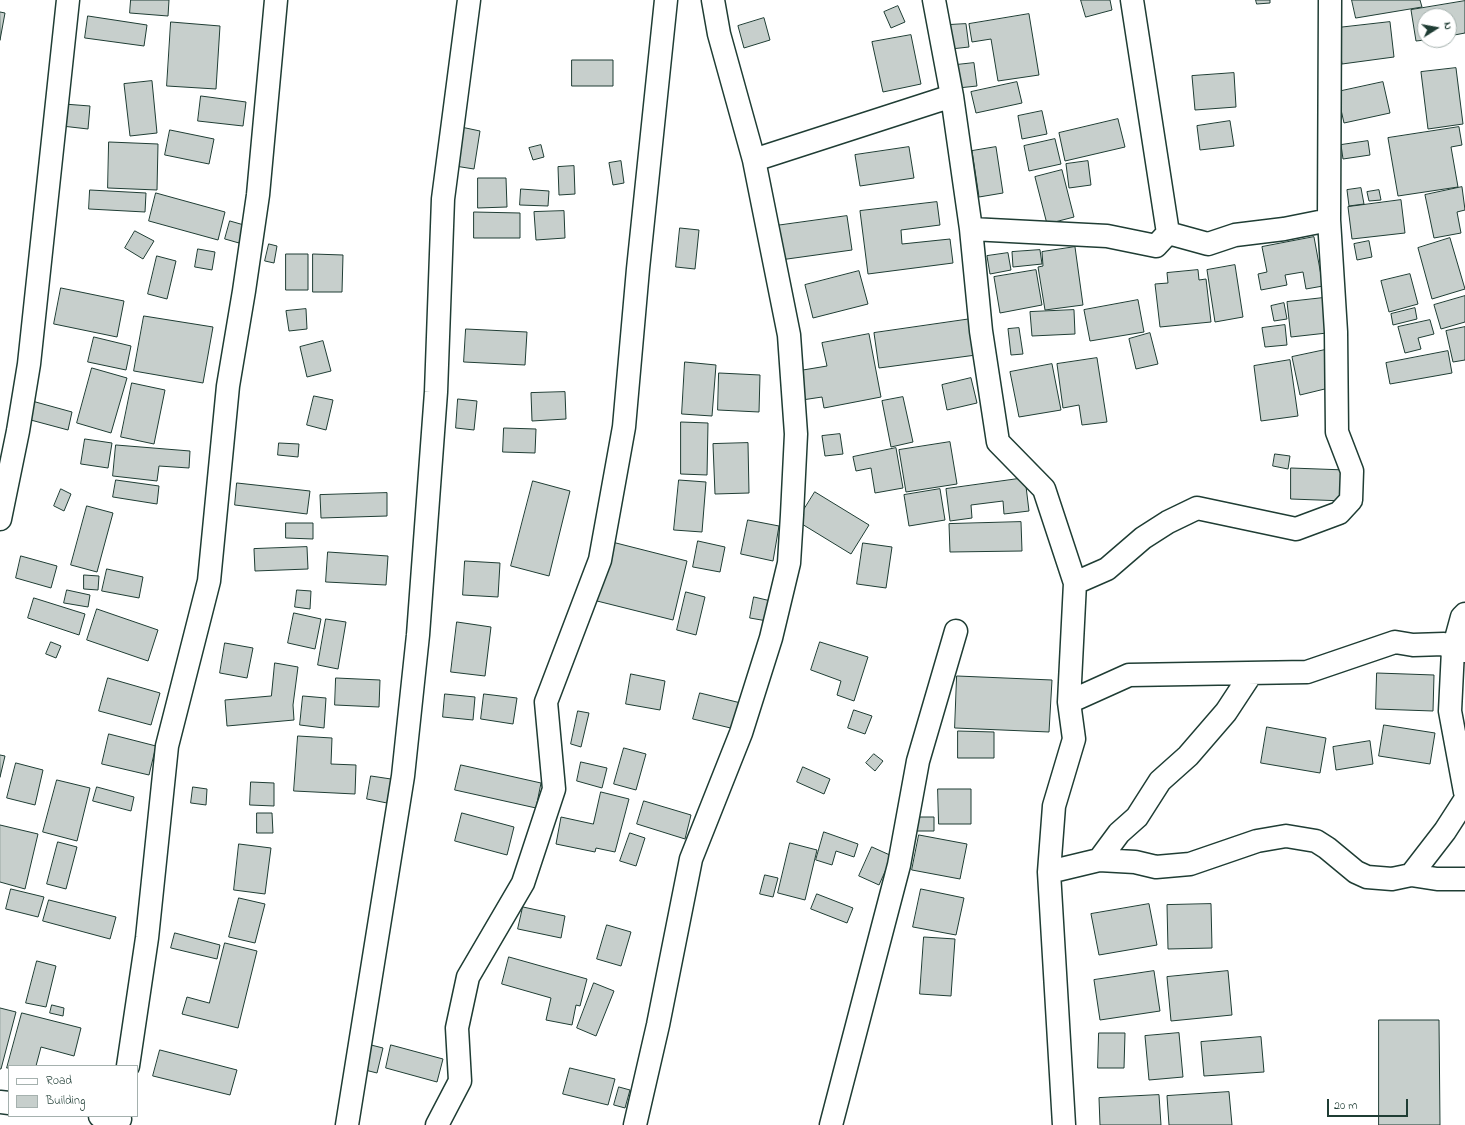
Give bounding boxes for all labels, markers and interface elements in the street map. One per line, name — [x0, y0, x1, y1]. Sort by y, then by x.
north arrow — [1417, 8, 1457, 48]
text: N — [1439, 21, 1456, 31]
legend — [8, 1065, 138, 1117]
text: Road — [46, 1072, 72, 1090]
scale bar — [1329, 1091, 1410, 1117]
text: Building — [46, 1092, 85, 1110]
text: 20 m — [1334, 1097, 1357, 1115]

